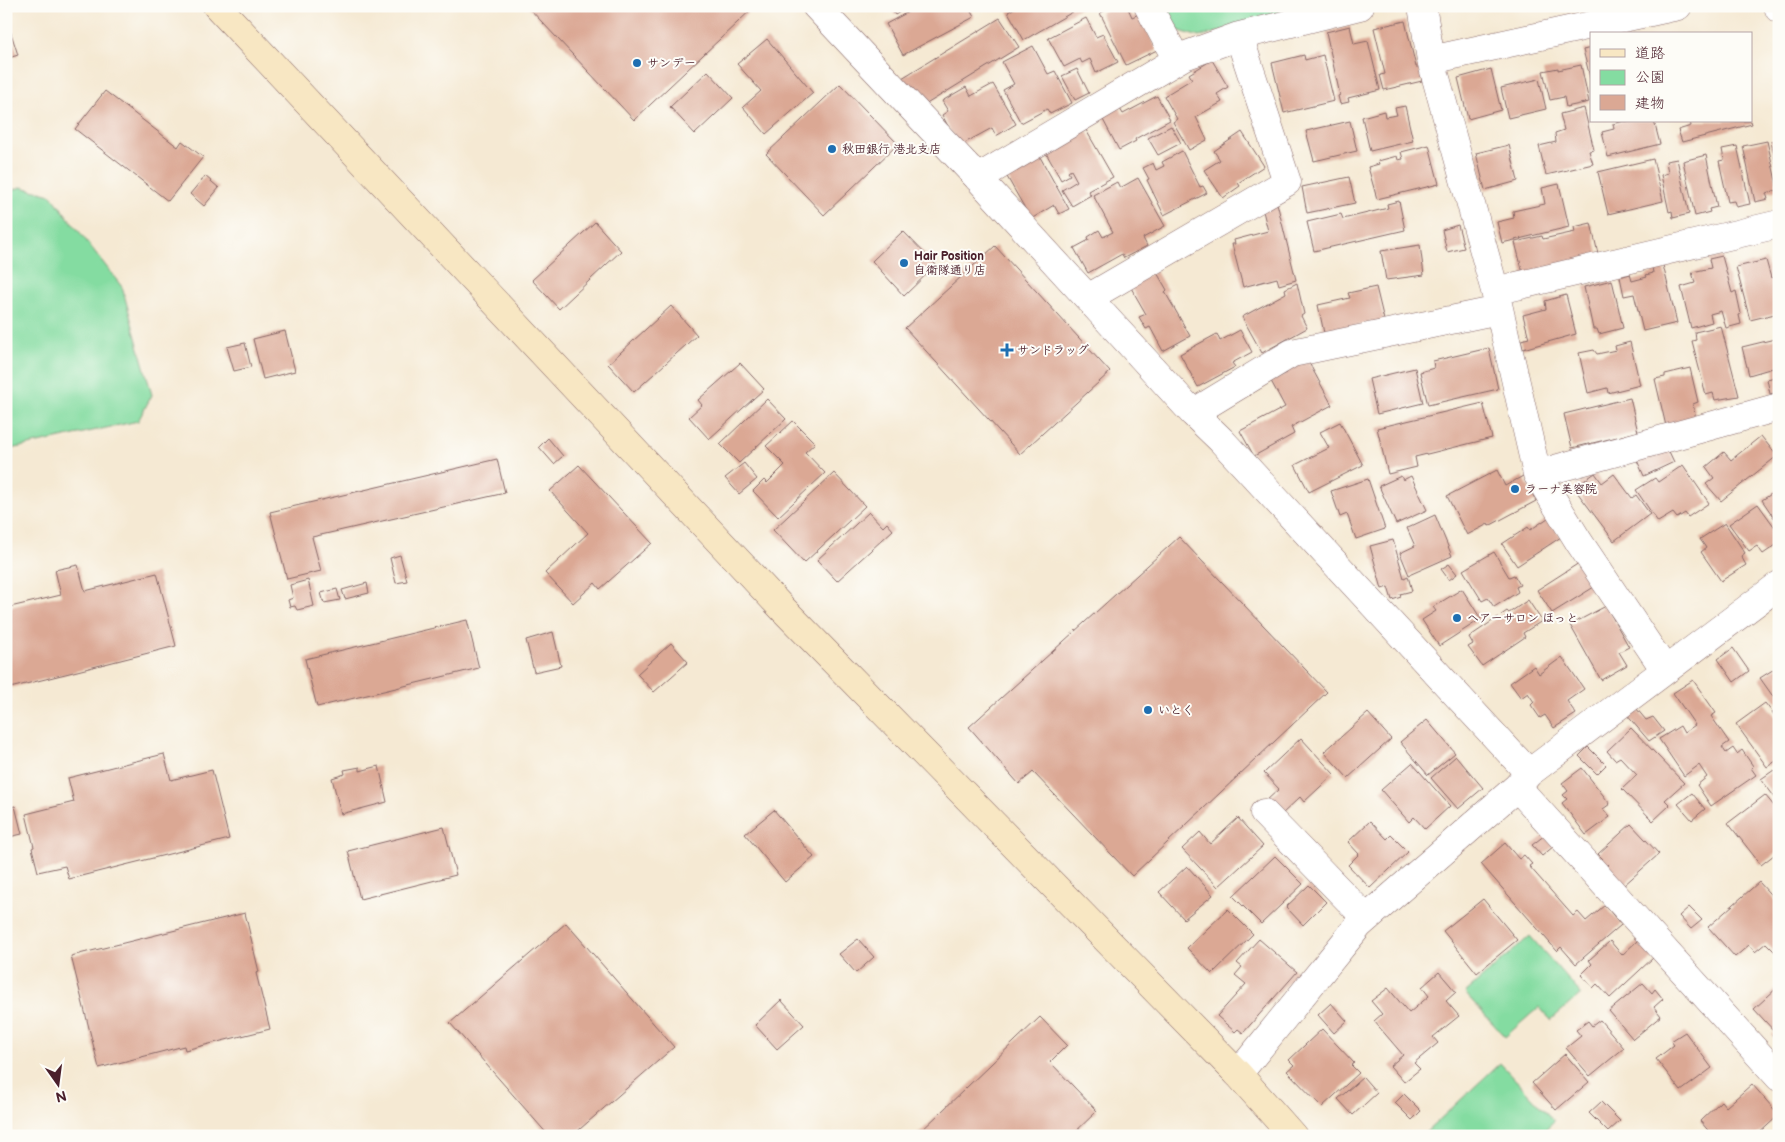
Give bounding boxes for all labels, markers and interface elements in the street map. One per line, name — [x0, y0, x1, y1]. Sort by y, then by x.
legend — [1590, 32, 1752, 122]
text: 道路 — [1635, 44, 1665, 63]
place label: サンデー — [647, 56, 696, 71]
marker: サンデー — [631, 57, 643, 69]
text: 公園 — [1635, 68, 1665, 87]
text: 建物 — [1635, 94, 1665, 113]
place label: 秋田銀行 港北支店 — [842, 142, 941, 157]
marker: 秋田銀行 港北支店 — [826, 143, 838, 155]
place label: Hair Position 自衛隊通り店 — [914, 249, 986, 278]
marker: Hair Position 自衛隊通り店 — [898, 257, 910, 269]
place label: サンドラッグ — [1017, 343, 1089, 358]
marker: サンドラッグ — [1001, 344, 1013, 356]
place label: ラーナ美容院 — [1525, 482, 1597, 497]
marker: ラーナ美容院 — [1509, 483, 1521, 495]
place label: ヘアーサロン ほっと — [1467, 611, 1578, 626]
marker: ヘアーサロン ほっと — [1451, 612, 1463, 624]
place label: いとく — [1158, 703, 1194, 718]
marker: いとく — [1142, 704, 1154, 716]
north arrow — [32, 1060, 82, 1110]
text: N — [54, 1087, 68, 1106]

